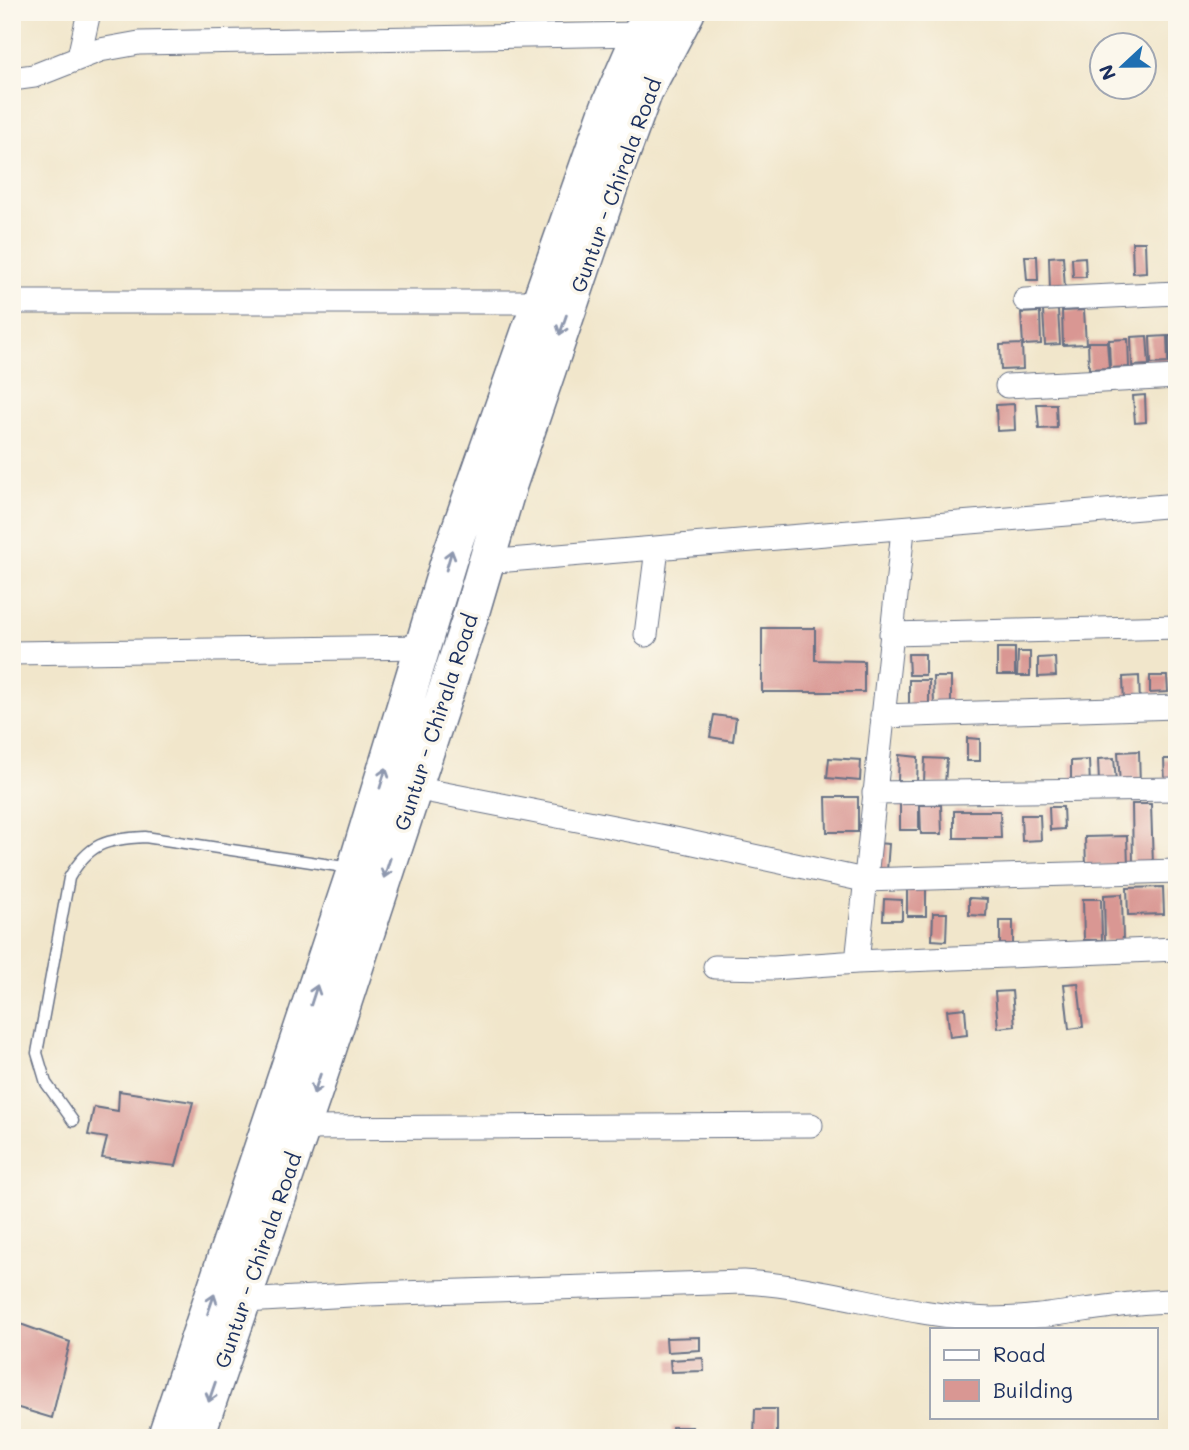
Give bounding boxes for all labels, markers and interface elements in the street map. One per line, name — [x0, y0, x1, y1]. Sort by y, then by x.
north arrow — [1088, 32, 1158, 102]
text: N — [1092, 61, 1121, 84]
street label: Guntur - Chirala Road — [564, 74, 666, 296]
one-way arrow — [556, 314, 568, 336]
one-way arrow — [444, 550, 457, 572]
street label: Guntur - Chirala Road — [387, 610, 483, 834]
one-way arrow — [378, 768, 391, 790]
one-way arrow — [380, 857, 393, 879]
one-way arrow — [308, 984, 321, 1006]
one-way arrow — [310, 1073, 322, 1095]
street label: Guntur - Chirala Road — [207, 1149, 307, 1371]
one-way arrow — [206, 1293, 218, 1315]
legend — [930, 1328, 1158, 1418]
text: Road — [993, 1340, 1045, 1367]
text: Building — [993, 1376, 1073, 1403]
one-way arrow — [205, 1381, 217, 1403]

